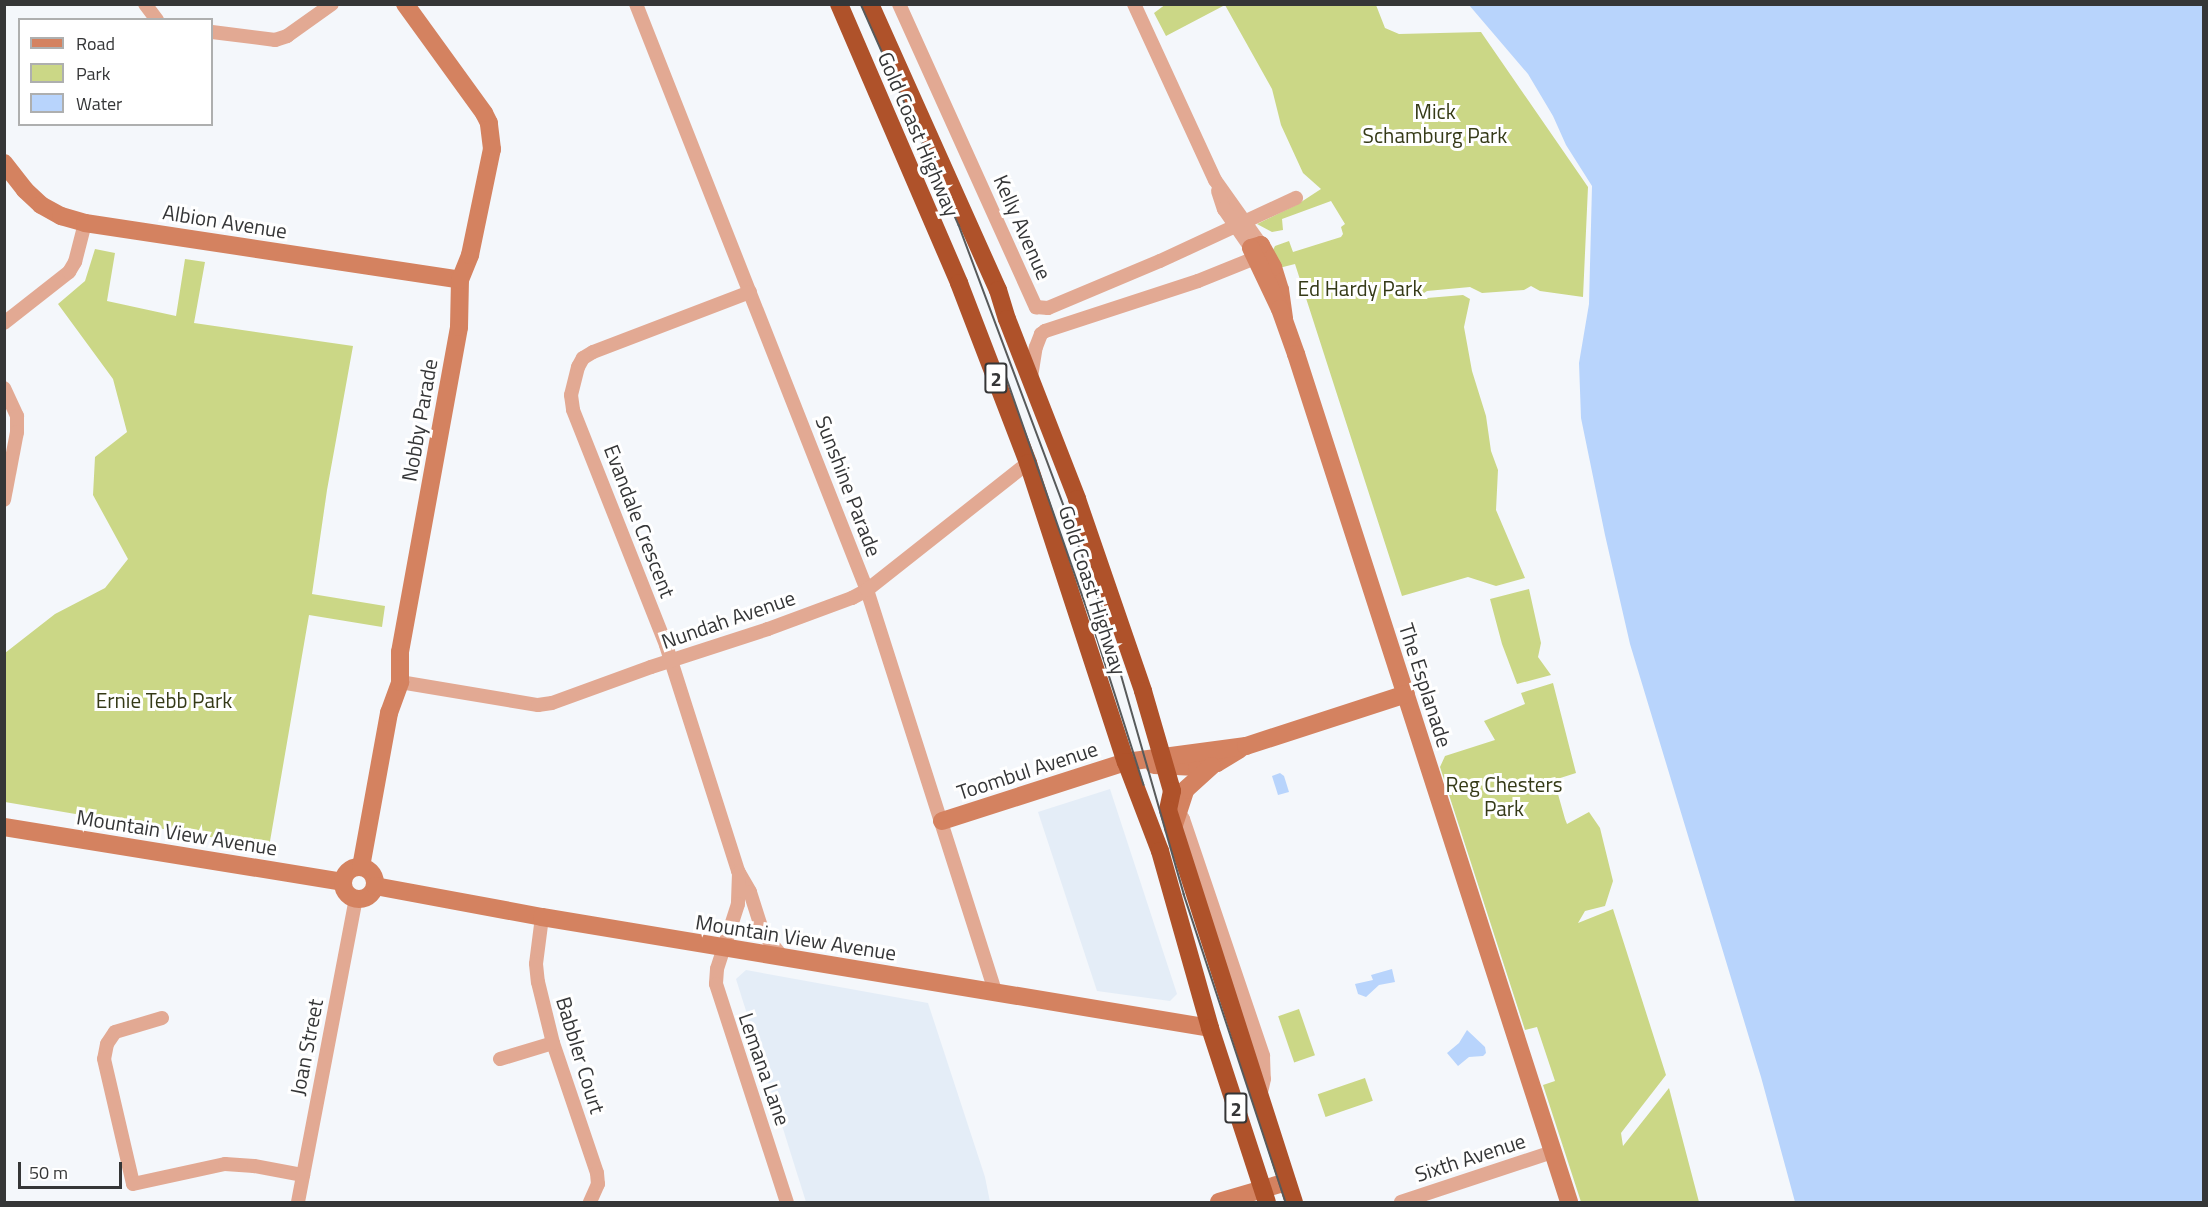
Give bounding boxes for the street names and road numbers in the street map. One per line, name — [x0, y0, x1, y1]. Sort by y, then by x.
street label: Gold Coast Highway — [873, 48, 965, 220]
street label: Kelly Avenue — [989, 171, 1057, 283]
street label: Albion Avenue — [161, 199, 289, 243]
street label: Nobby Parade — [396, 357, 442, 483]
road number: 2 — [984, 361, 1008, 395]
street label: Sunshine Parade — [811, 412, 887, 560]
street label: Evandale Crescent — [599, 441, 681, 601]
street label: Gold Coast Highway — [1054, 502, 1132, 678]
street label: Nundah Avenue — [658, 584, 798, 654]
street label: The Esplanade — [1394, 620, 1458, 750]
street label: Toombul Avenue — [954, 735, 1100, 805]
street label: Mountain View Avenue — [75, 804, 279, 860]
street label: Mountain View Avenue — [694, 909, 898, 965]
street label: Babbler Court — [551, 993, 611, 1117]
street label: Joan Street — [284, 997, 328, 1097]
street label: Lemana Lane — [734, 1009, 796, 1129]
road number: 2 — [1224, 1091, 1248, 1125]
street label: Sixth Avenue — [1412, 1127, 1528, 1187]

